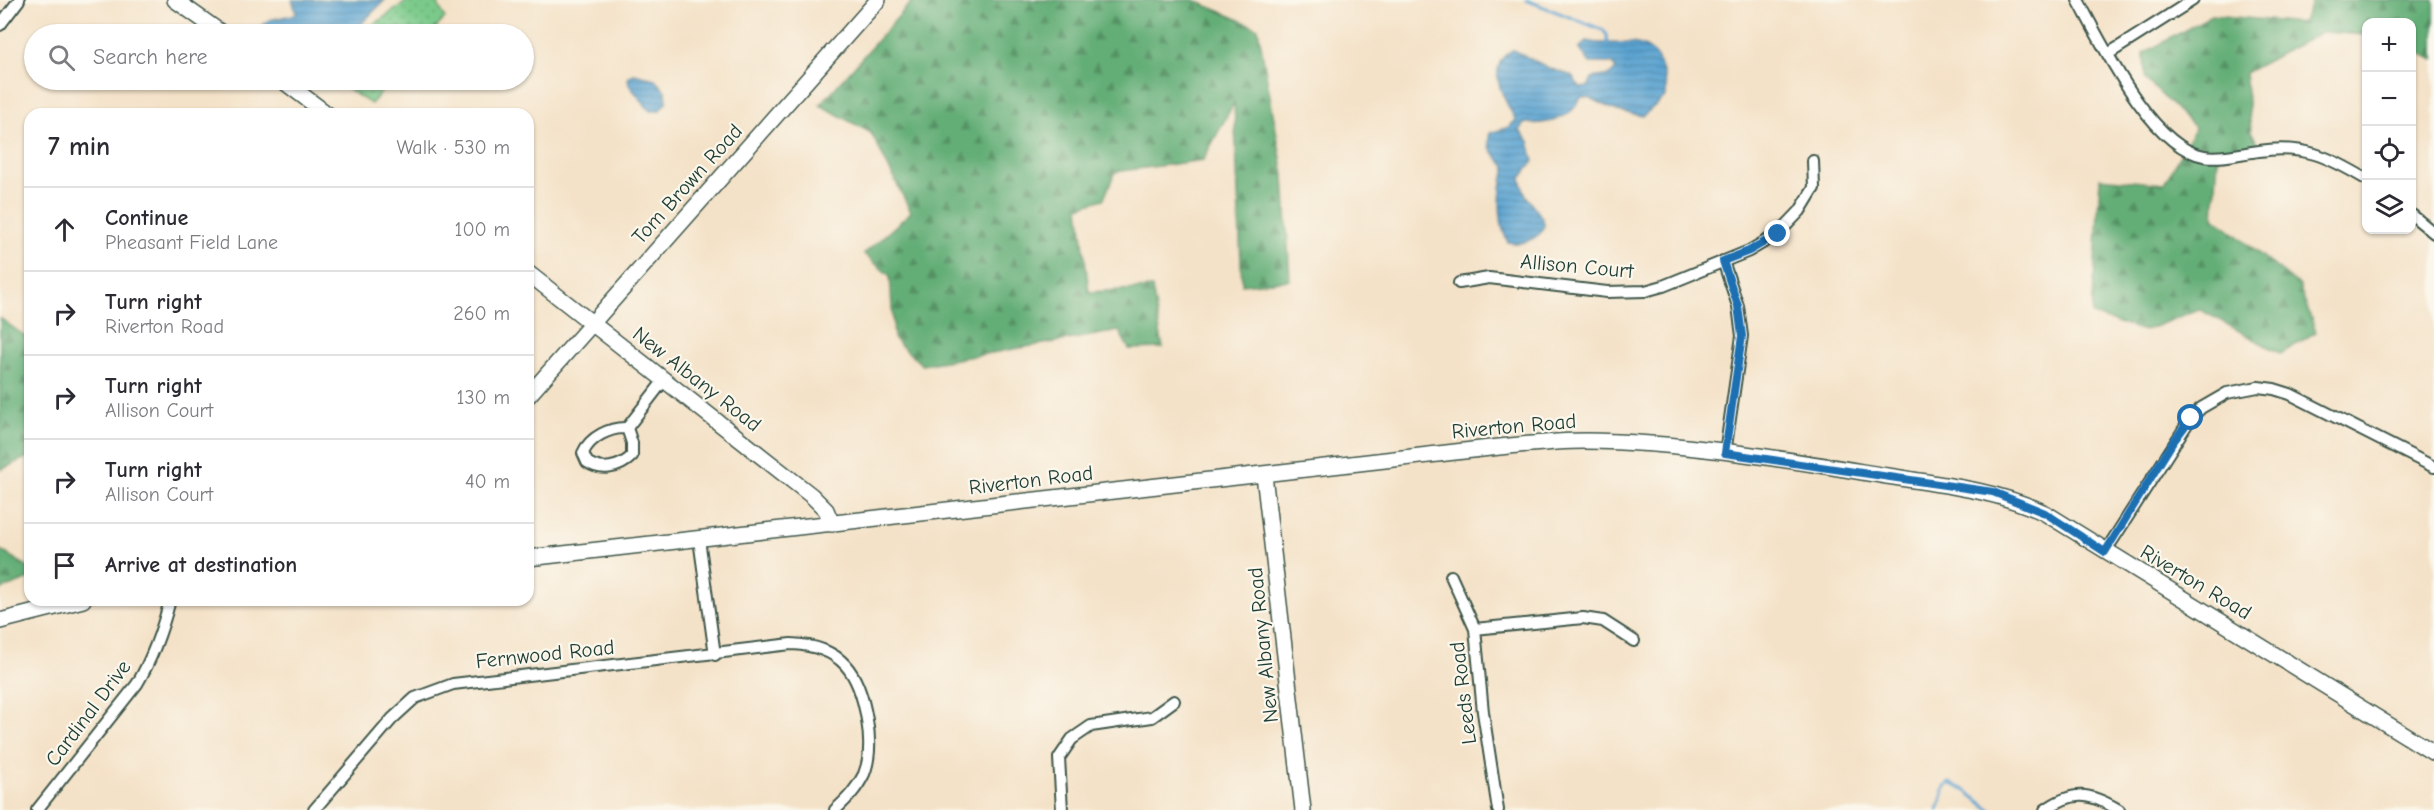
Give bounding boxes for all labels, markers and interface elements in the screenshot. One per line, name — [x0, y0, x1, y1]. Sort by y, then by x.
map controls — [2362, 18, 2416, 234]
button: + — [2362, 18, 2416, 72]
search box — [24, 24, 534, 90]
icon: search — [45, 41, 78, 74]
text: Search here — [93, 44, 208, 70]
button: − — [2362, 72, 2416, 126]
street label: Tom Brown Road — [627, 119, 747, 249]
button: locate — [2362, 126, 2416, 180]
text: 7 min — [48, 132, 110, 162]
text: Walk · 530 m — [396, 136, 510, 159]
button: layers — [2362, 180, 2416, 234]
text: Continue — [105, 205, 188, 231]
icon: ahead — [48, 213, 81, 246]
text: 100 m — [455, 218, 510, 241]
route end — [1764, 220, 1790, 246]
text: Pheasant Field Lane — [105, 231, 278, 254]
street label: Allison Court — [1519, 249, 1636, 283]
text: Turn right — [105, 289, 202, 315]
icon: right — [48, 297, 81, 330]
text: 260 m — [453, 302, 510, 325]
text: Riverton Road — [105, 315, 224, 338]
street label: New Albany Road — [628, 321, 766, 437]
text: Turn right — [105, 373, 202, 399]
icon: right — [48, 381, 81, 414]
text: 130 m — [457, 386, 510, 409]
text: Allison Court — [105, 399, 213, 422]
route start — [2177, 404, 2203, 430]
street label: Riverton Road — [1451, 409, 1577, 443]
text: Turn right — [105, 457, 202, 483]
street label: Riverton Road — [968, 460, 1094, 500]
icon: right — [48, 465, 81, 498]
text: 40 m — [465, 470, 510, 493]
text: Allison Court — [105, 483, 213, 506]
street label: Riverton Road — [2136, 540, 2256, 624]
icon: arrive — [48, 549, 81, 582]
text: Arrive at destination — [105, 552, 297, 578]
street label: New Albany Road — [1243, 566, 1283, 724]
street label: Fernwood Road — [474, 635, 616, 673]
street label: Leeds Road — [1445, 640, 1481, 746]
street label: Cardinal Drive — [40, 655, 136, 771]

